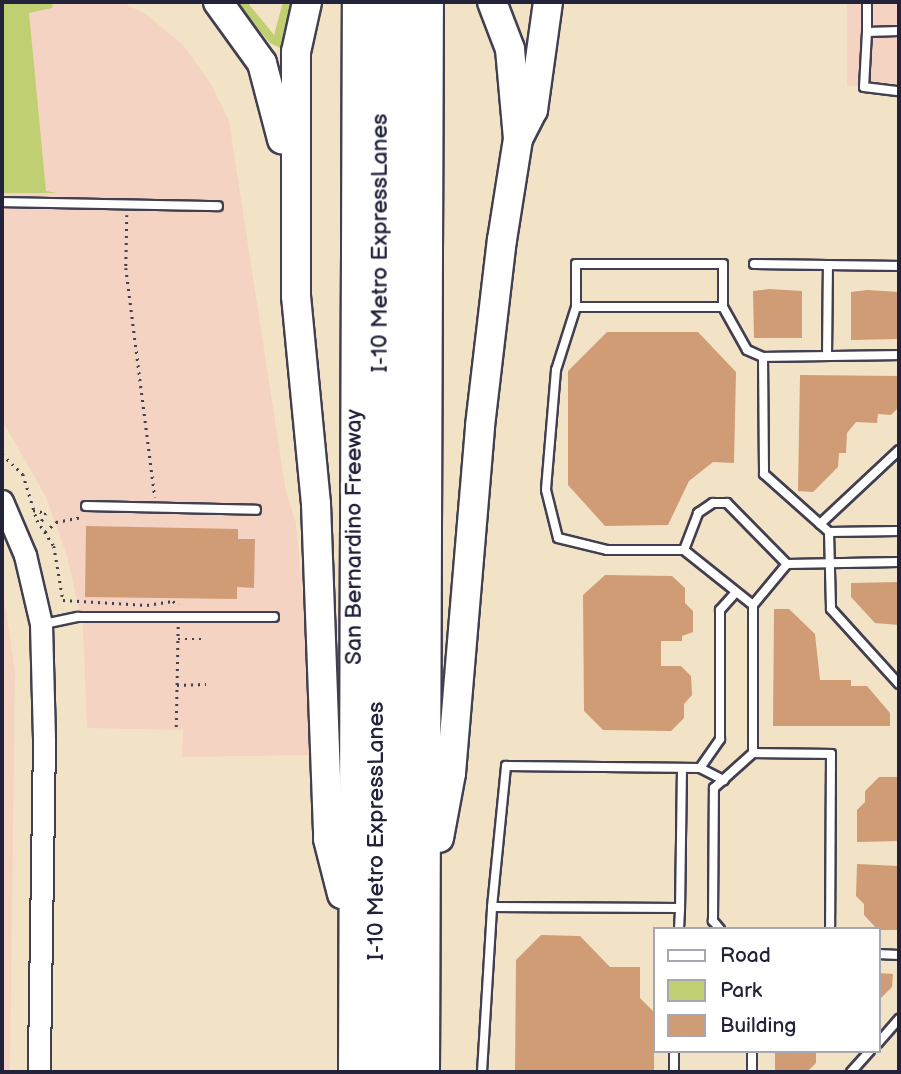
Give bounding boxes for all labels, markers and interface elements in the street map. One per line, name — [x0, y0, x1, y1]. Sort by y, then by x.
street label: I-10 Metro ExpressLanes — [366, 114, 394, 372]
street label: San Bernardino Freeway — [340, 409, 368, 665]
street label: I-10 Metro ExpressLanes — [362, 702, 390, 960]
legend — [652, 927, 880, 1053]
text: Road — [720, 943, 771, 968]
text: Park — [720, 978, 762, 1003]
text: Building — [720, 1013, 796, 1038]

